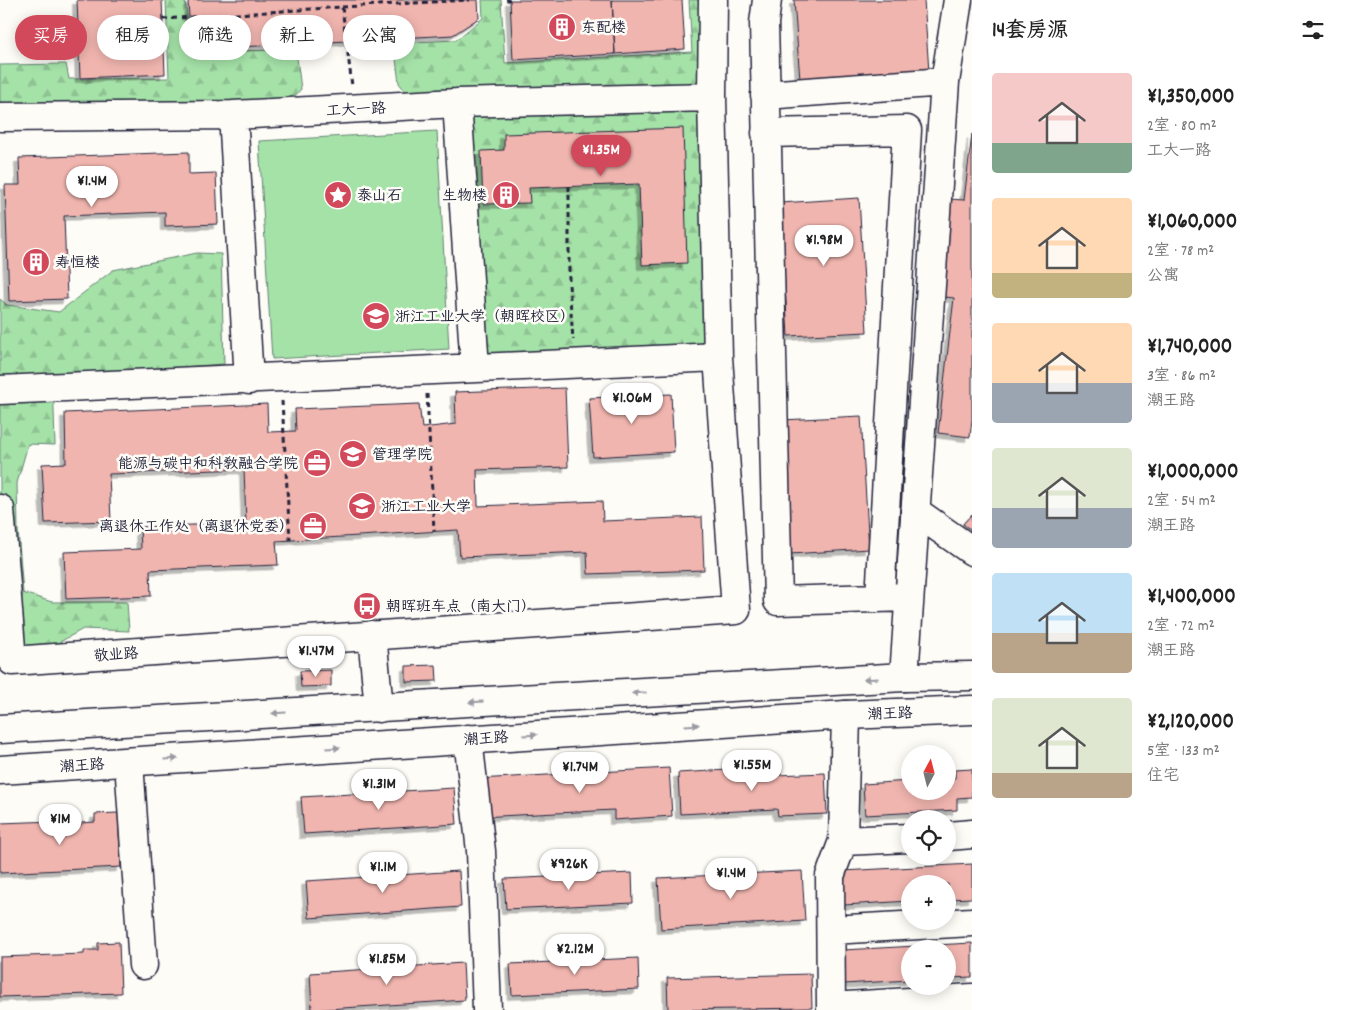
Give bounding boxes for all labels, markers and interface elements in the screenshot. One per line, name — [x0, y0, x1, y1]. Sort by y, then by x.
building icon: 东配楼 — [547, 12, 577, 42]
chip: 买房 — [15, 15, 87, 60]
chip: 租房 — [97, 15, 169, 60]
chip: 筛选 — [179, 15, 251, 60]
chip: 新上 — [261, 15, 333, 60]
chip: 公寓 — [343, 15, 415, 60]
icon: filters — [1299, 16, 1327, 44]
text: 14套房源 — [992, 17, 1068, 47]
place label: 东配楼 — [581, 18, 626, 40]
text: ¥1,350,000 — [1147, 83, 1235, 113]
icon: home — [1032, 93, 1092, 153]
street label: 工大一路 — [326, 98, 387, 124]
text: 2室 · 80 m² — [1147, 115, 1217, 138]
pin: ¥1.35M — [560, 134, 642, 177]
text: ¥1.35M — [582, 139, 620, 162]
text: 工大一路 — [1147, 140, 1211, 163]
pin: ¥1.4M — [57, 166, 127, 208]
text: ¥1.4M — [77, 170, 107, 193]
place icon: 泰山石 — [323, 180, 353, 210]
building icon: 生物楼 — [491, 180, 521, 210]
place label: 泰山石 — [357, 186, 402, 208]
place label: 生物楼 — [442, 186, 487, 208]
text: ¥1,060,000 — [1147, 208, 1237, 238]
icon: home — [1032, 218, 1092, 278]
pin: ¥1.98M — [783, 224, 865, 267]
text: ¥1.98M — [805, 229, 843, 252]
text: 2室 · 78 m² — [1147, 240, 1214, 263]
building icon: 寿恒楼 — [21, 247, 51, 277]
place label: 寿恒楼 — [55, 253, 100, 275]
text: 公寓 — [1147, 265, 1179, 288]
school or university icon: 浙江工业大学（朝晖校区） — [361, 301, 391, 331]
place label: 浙江工业大学（朝晖校区） — [395, 307, 575, 329]
text: ¥1,740,000 — [1147, 333, 1232, 363]
icon: home — [1032, 343, 1092, 403]
text: 3室 · 86 m² — [1147, 365, 1216, 388]
pin: ¥1.06M — [591, 382, 673, 425]
text: ¥1.06M — [612, 387, 652, 410]
text: 潮王路 — [1147, 390, 1195, 413]
school or university icon: 管理学院 — [338, 439, 368, 469]
place label: 管理学院 — [372, 445, 432, 467]
office icon: 能源与碳中和科教融合学院 — [302, 448, 332, 478]
place label: 能源与碳中和科教融合学院 — [118, 454, 298, 476]
text: ¥1,000,000 — [1147, 458, 1238, 488]
icon: home — [1032, 468, 1092, 528]
text: 2室 · 54 m² — [1147, 490, 1216, 513]
school or university icon: 浙江工业大学 — [347, 491, 377, 521]
place label: 浙江工业大学 — [381, 497, 471, 519]
office icon: 离退休工作处（离退休党委） — [298, 511, 328, 541]
text: 潮王路 — [1147, 515, 1195, 538]
place label: 离退休工作处（离退休党委） — [99, 517, 294, 539]
text: ¥1,400,000 — [1147, 583, 1236, 613]
bus stop icon: 朝晖班车点（南大门） — [352, 591, 382, 621]
icon: home — [1032, 593, 1092, 653]
place label: 朝晖班车点（南大门） — [386, 597, 536, 619]
text: 2室 · 72 m² — [1147, 615, 1215, 638]
pin: ¥1.47M — [275, 636, 357, 678]
text: ¥1.47M — [298, 640, 334, 663]
text: 潮王路 — [1147, 640, 1195, 663]
street label: 敬业路 — [93, 643, 139, 669]
one-way arrow — [863, 676, 879, 684]
one-way arrow — [630, 689, 646, 697]
one-way arrow — [468, 699, 484, 707]
street label: 潮王路 — [867, 703, 913, 727]
text: ¥2,120,000 — [1147, 708, 1234, 738]
one-way arrow — [271, 710, 287, 718]
icon: home — [1032, 718, 1092, 778]
one-way arrow — [685, 720, 701, 728]
street label: 潮王路 — [463, 727, 509, 753]
one-way arrow — [522, 731, 538, 739]
text: 5室 · 133 m² — [1147, 740, 1220, 763]
one-way arrow — [325, 744, 341, 752]
north arrow — [901, 745, 956, 800]
map controls — [901, 745, 956, 995]
pin: ¥1.55M — [711, 750, 793, 792]
pin: ¥1.74M — [539, 752, 621, 794]
street label: 潮王路 — [59, 754, 105, 780]
text: ¥1.55M — [733, 754, 771, 777]
one-way arrow — [163, 755, 179, 763]
text: ¥1.74M — [562, 756, 598, 779]
text: 住宅 — [1147, 765, 1179, 788]
pin: ¥1.31M — [338, 768, 420, 811]
text: ¥1.31M — [362, 773, 396, 796]
pin: ¥1M — [36, 804, 84, 846]
text: ¥1M — [50, 808, 70, 831]
button: locate — [901, 810, 956, 865]
pin: ¥926K — [534, 848, 604, 891]
pin: ¥1.1M — [348, 852, 418, 894]
text: ¥926K — [550, 853, 588, 876]
text: ¥1.1M — [370, 856, 396, 879]
pin: ¥1.4M — [696, 858, 766, 900]
text: ¥1.4M — [716, 862, 746, 885]
button: + — [901, 875, 956, 930]
pin: ¥2.12M — [534, 934, 616, 976]
text: ¥2.12M — [556, 938, 594, 961]
button: − — [901, 940, 956, 995]
pin: ¥1.85M — [346, 944, 428, 986]
text: ¥1.85M — [368, 948, 406, 971]

